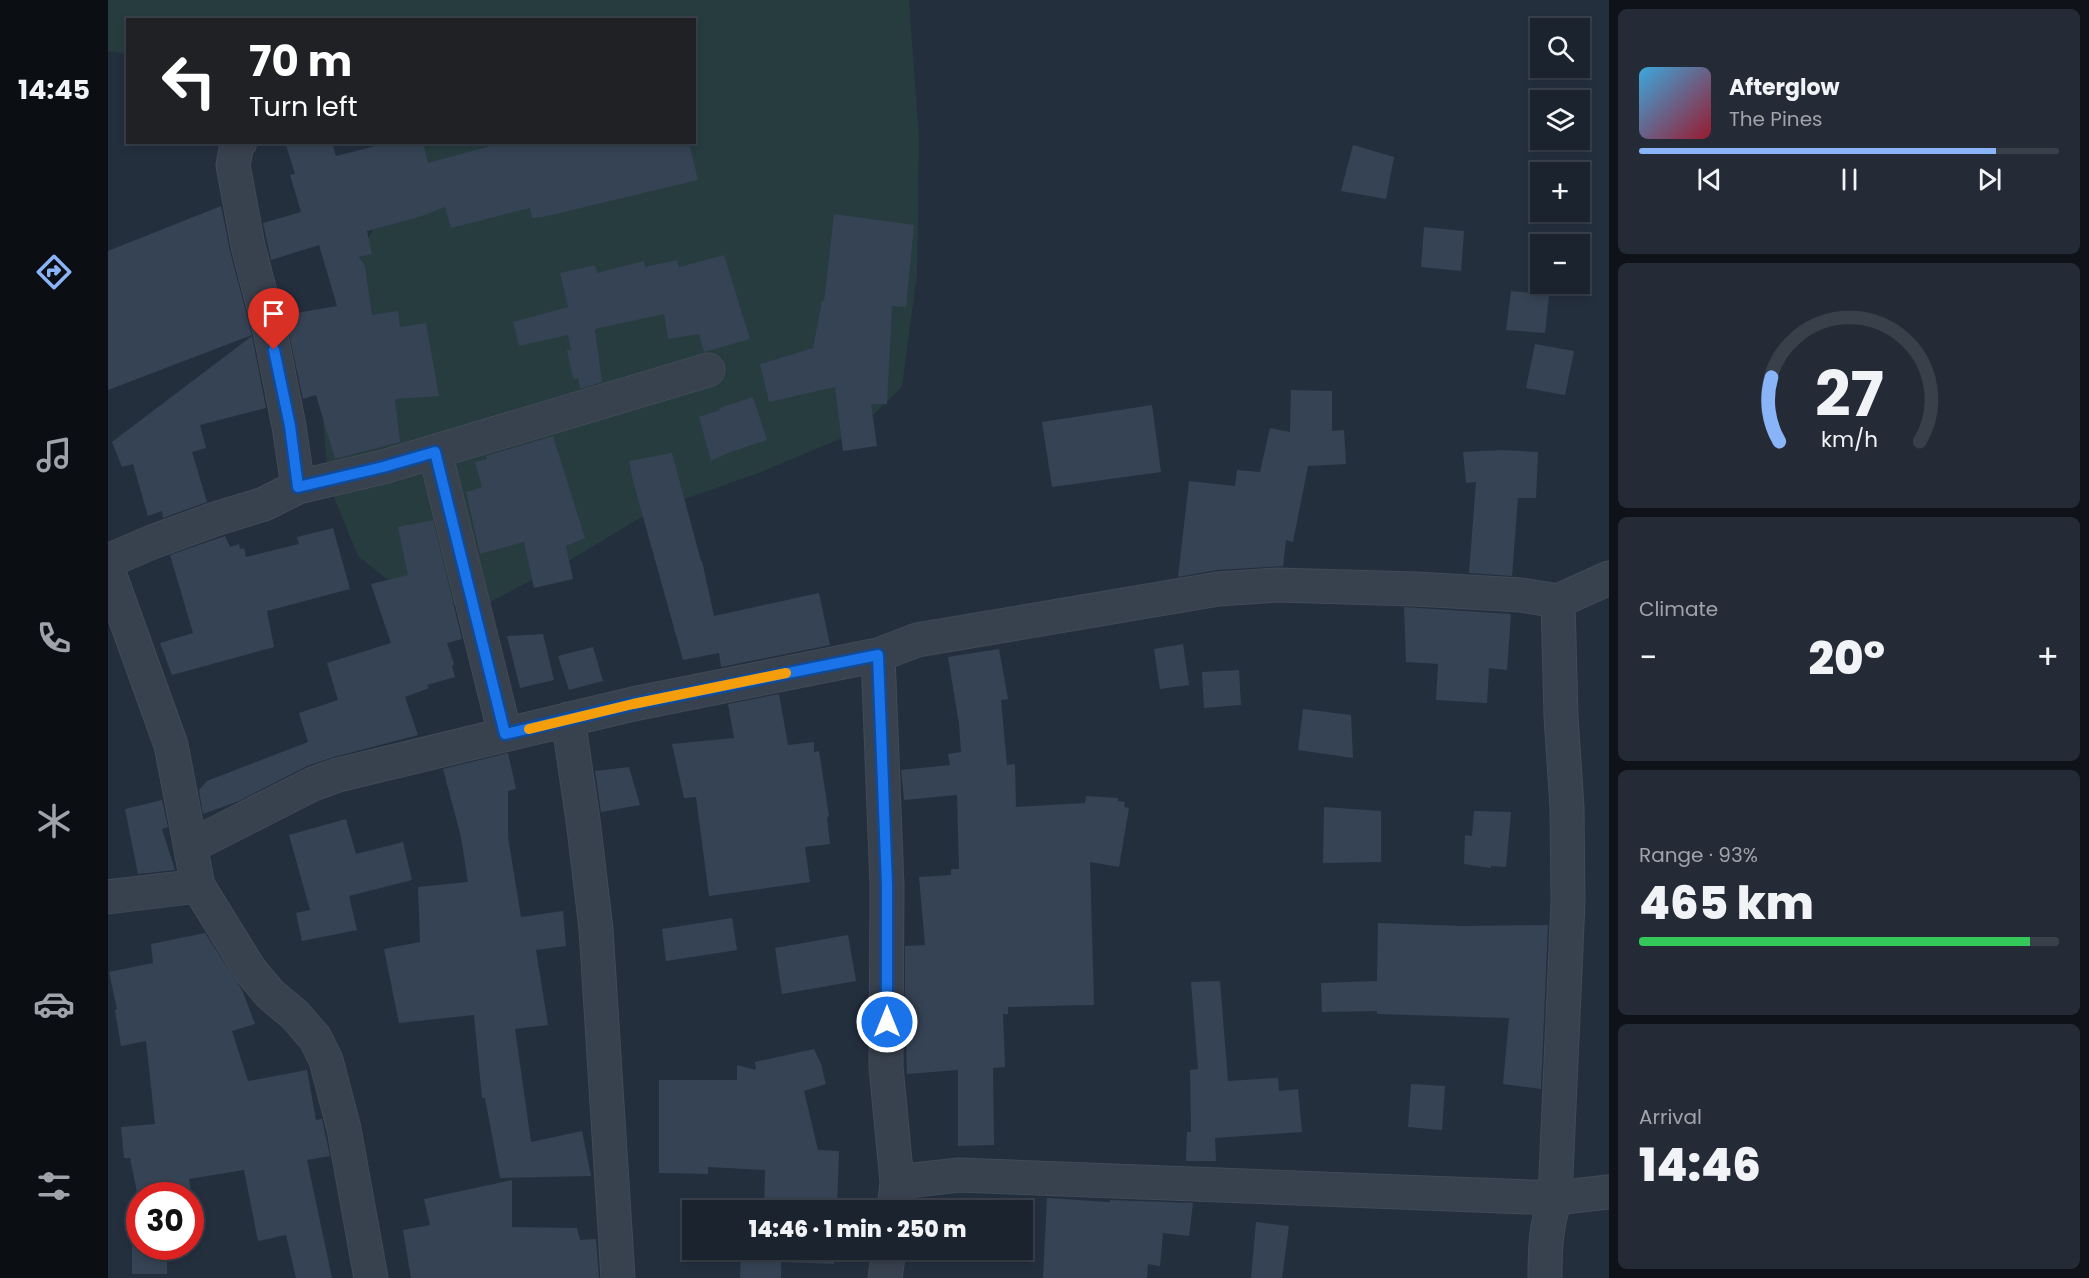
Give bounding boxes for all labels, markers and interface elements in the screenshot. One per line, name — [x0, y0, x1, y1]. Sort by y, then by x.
map controls — [1530, 18, 1590, 294]
button: search — [1530, 18, 1590, 78]
text: 70 m — [249, 32, 352, 91]
icon: left — [150, 42, 228, 120]
text: 14:45 — [18, 71, 90, 108]
text: Afterglow — [1729, 72, 1840, 103]
text: Turn left — [249, 88, 358, 125]
button: layers — [1530, 90, 1590, 150]
text: The Pines — [1729, 105, 1823, 133]
button: + — [1530, 162, 1590, 222]
icon: previous — [1693, 163, 1726, 196]
icon: pause — [1833, 163, 1866, 196]
icon: next — [1973, 163, 2006, 196]
button: − — [1530, 234, 1590, 294]
icon: directions — [33, 251, 75, 293]
pin — [248, 288, 299, 350]
icon: arrive — [257, 297, 290, 330]
text: 27 — [1814, 350, 1884, 438]
text: km/h — [1820, 425, 1878, 456]
icon: music — [33, 434, 75, 476]
text: Climate — [1639, 595, 1718, 623]
icon: phone — [33, 617, 75, 659]
text: 20° — [1808, 627, 1885, 690]
text: − — [1639, 634, 1657, 681]
text: + — [2036, 634, 2059, 681]
icon: climate — [33, 800, 75, 842]
text: Range · 93% — [1639, 841, 1758, 869]
text: 465 km — [1639, 872, 1814, 935]
icon: car — [33, 983, 75, 1025]
position arrow — [855, 990, 919, 1054]
text: Arrival — [1639, 1103, 1702, 1131]
text: 14:46 — [1639, 1134, 1761, 1197]
icon: filters — [33, 1165, 75, 1207]
speed limit sign: 30 — [126, 1182, 204, 1260]
text: 14:46 · 1 min · 250 m — [749, 1214, 966, 1245]

